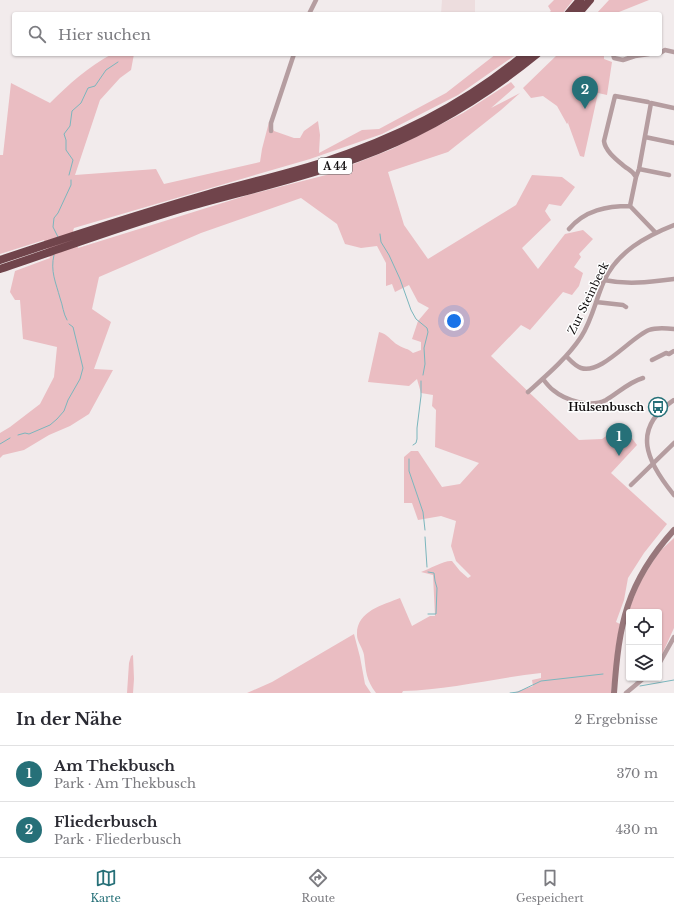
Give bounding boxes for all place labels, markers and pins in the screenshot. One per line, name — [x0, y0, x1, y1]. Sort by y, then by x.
pin: 2 — [572, 76, 598, 109]
bus stop icon: Hülsenbusch — [647, 396, 669, 418]
place label: Hülsenbusch — [568, 400, 644, 414]
pin: 1 — [606, 423, 632, 456]

